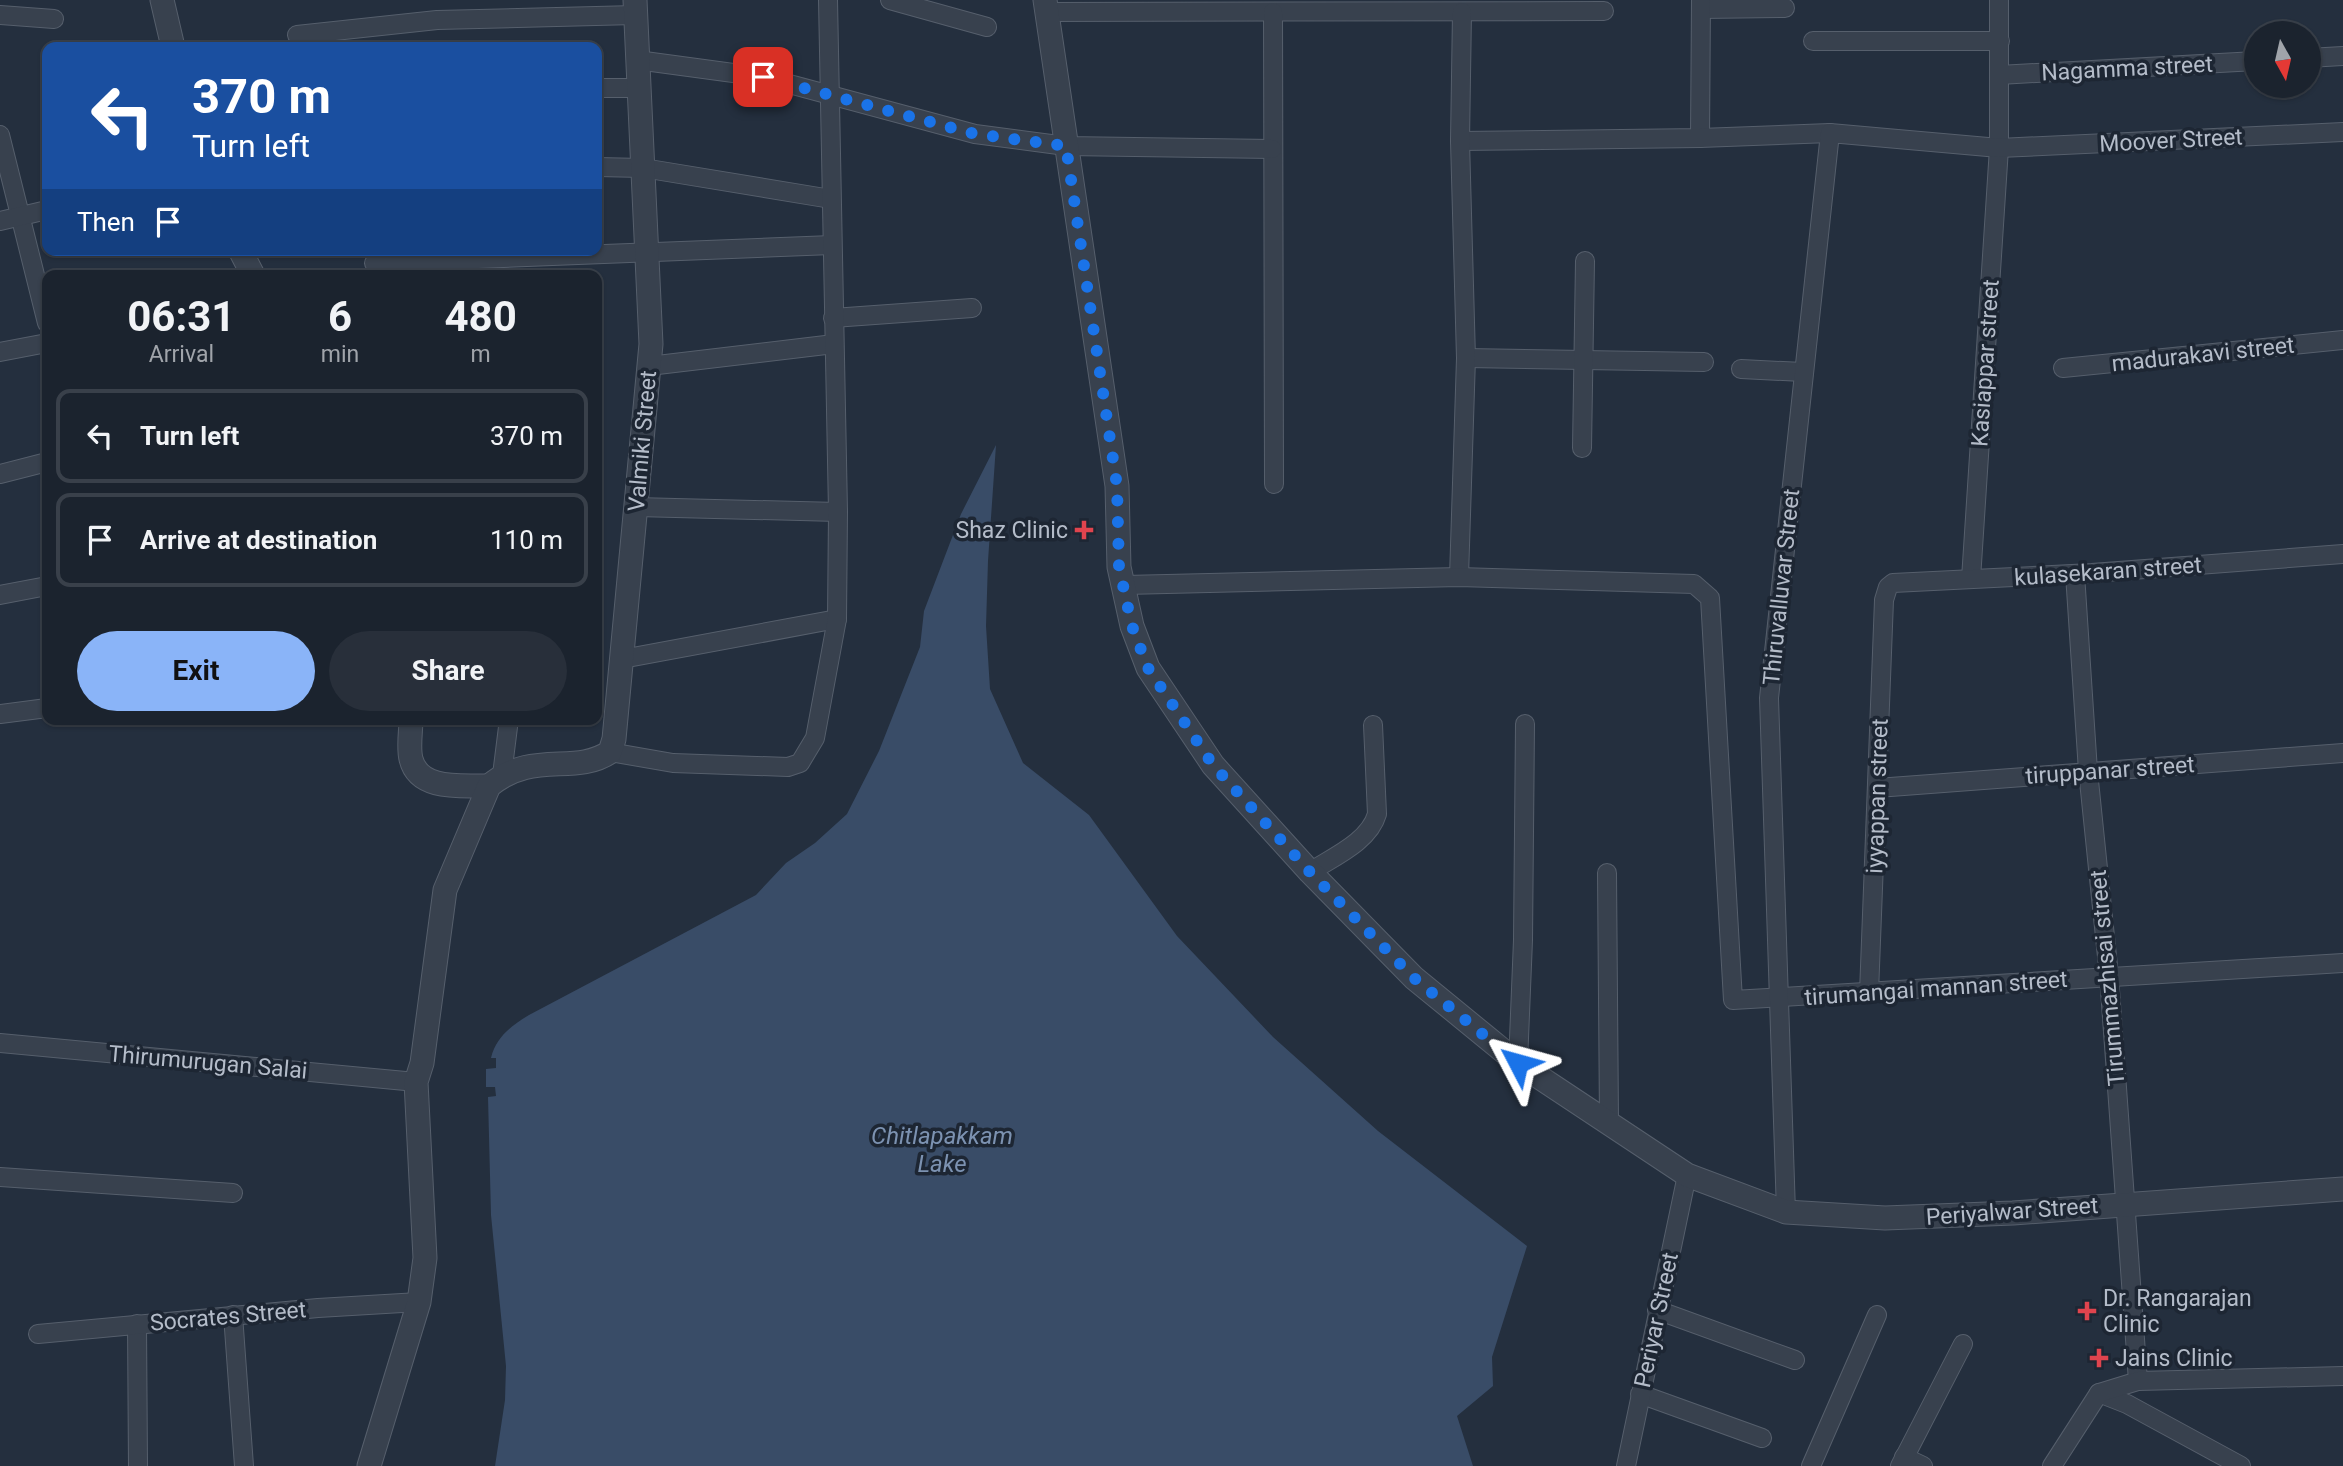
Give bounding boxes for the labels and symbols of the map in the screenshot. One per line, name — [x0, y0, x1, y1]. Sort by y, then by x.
north arrow — [2244, 21, 2320, 98]
pin — [733, 47, 793, 107]
street label: Nagamma street — [2041, 51, 2214, 86]
street label: Moover Street — [2099, 123, 2243, 158]
street label: Kasiappar street — [1966, 278, 2005, 448]
street label: madurakavi street — [2110, 331, 2296, 378]
street label: Valmiki Street — [623, 369, 662, 513]
street label: Thiruvalluvar Street — [1758, 487, 1805, 687]
place label: Shaz Clinic — [956, 517, 1068, 544]
marker: Shaz Clinic — [1074, 520, 1094, 540]
street label: kulasekaran street — [2013, 551, 2203, 592]
street label: iyyappan street — [1861, 718, 1894, 874]
street label: tiruppanar street — [2025, 751, 2196, 790]
street label: Tirummazhisai street — [2085, 869, 2130, 1087]
street label: tirumangai mannan street — [1804, 966, 2068, 1011]
position arrow — [1481, 1026, 1555, 1100]
street label: Thirumurugan Salai — [107, 1040, 308, 1085]
water label: Chitlapakkam Lake — [871, 1122, 1013, 1178]
street label: Periyalwar Street — [1925, 1192, 2099, 1231]
street label: Periyar Street — [1629, 1250, 1684, 1390]
place label: Dr. Rangarajan Clinic — [2103, 1285, 2252, 1338]
street label: Socrates Street — [149, 1296, 307, 1337]
marker: Dr. Rangarajan Clinic — [2077, 1301, 2097, 1321]
place label: Jains Clinic — [2115, 1345, 2233, 1372]
marker: Jains Clinic — [2089, 1348, 2109, 1368]

